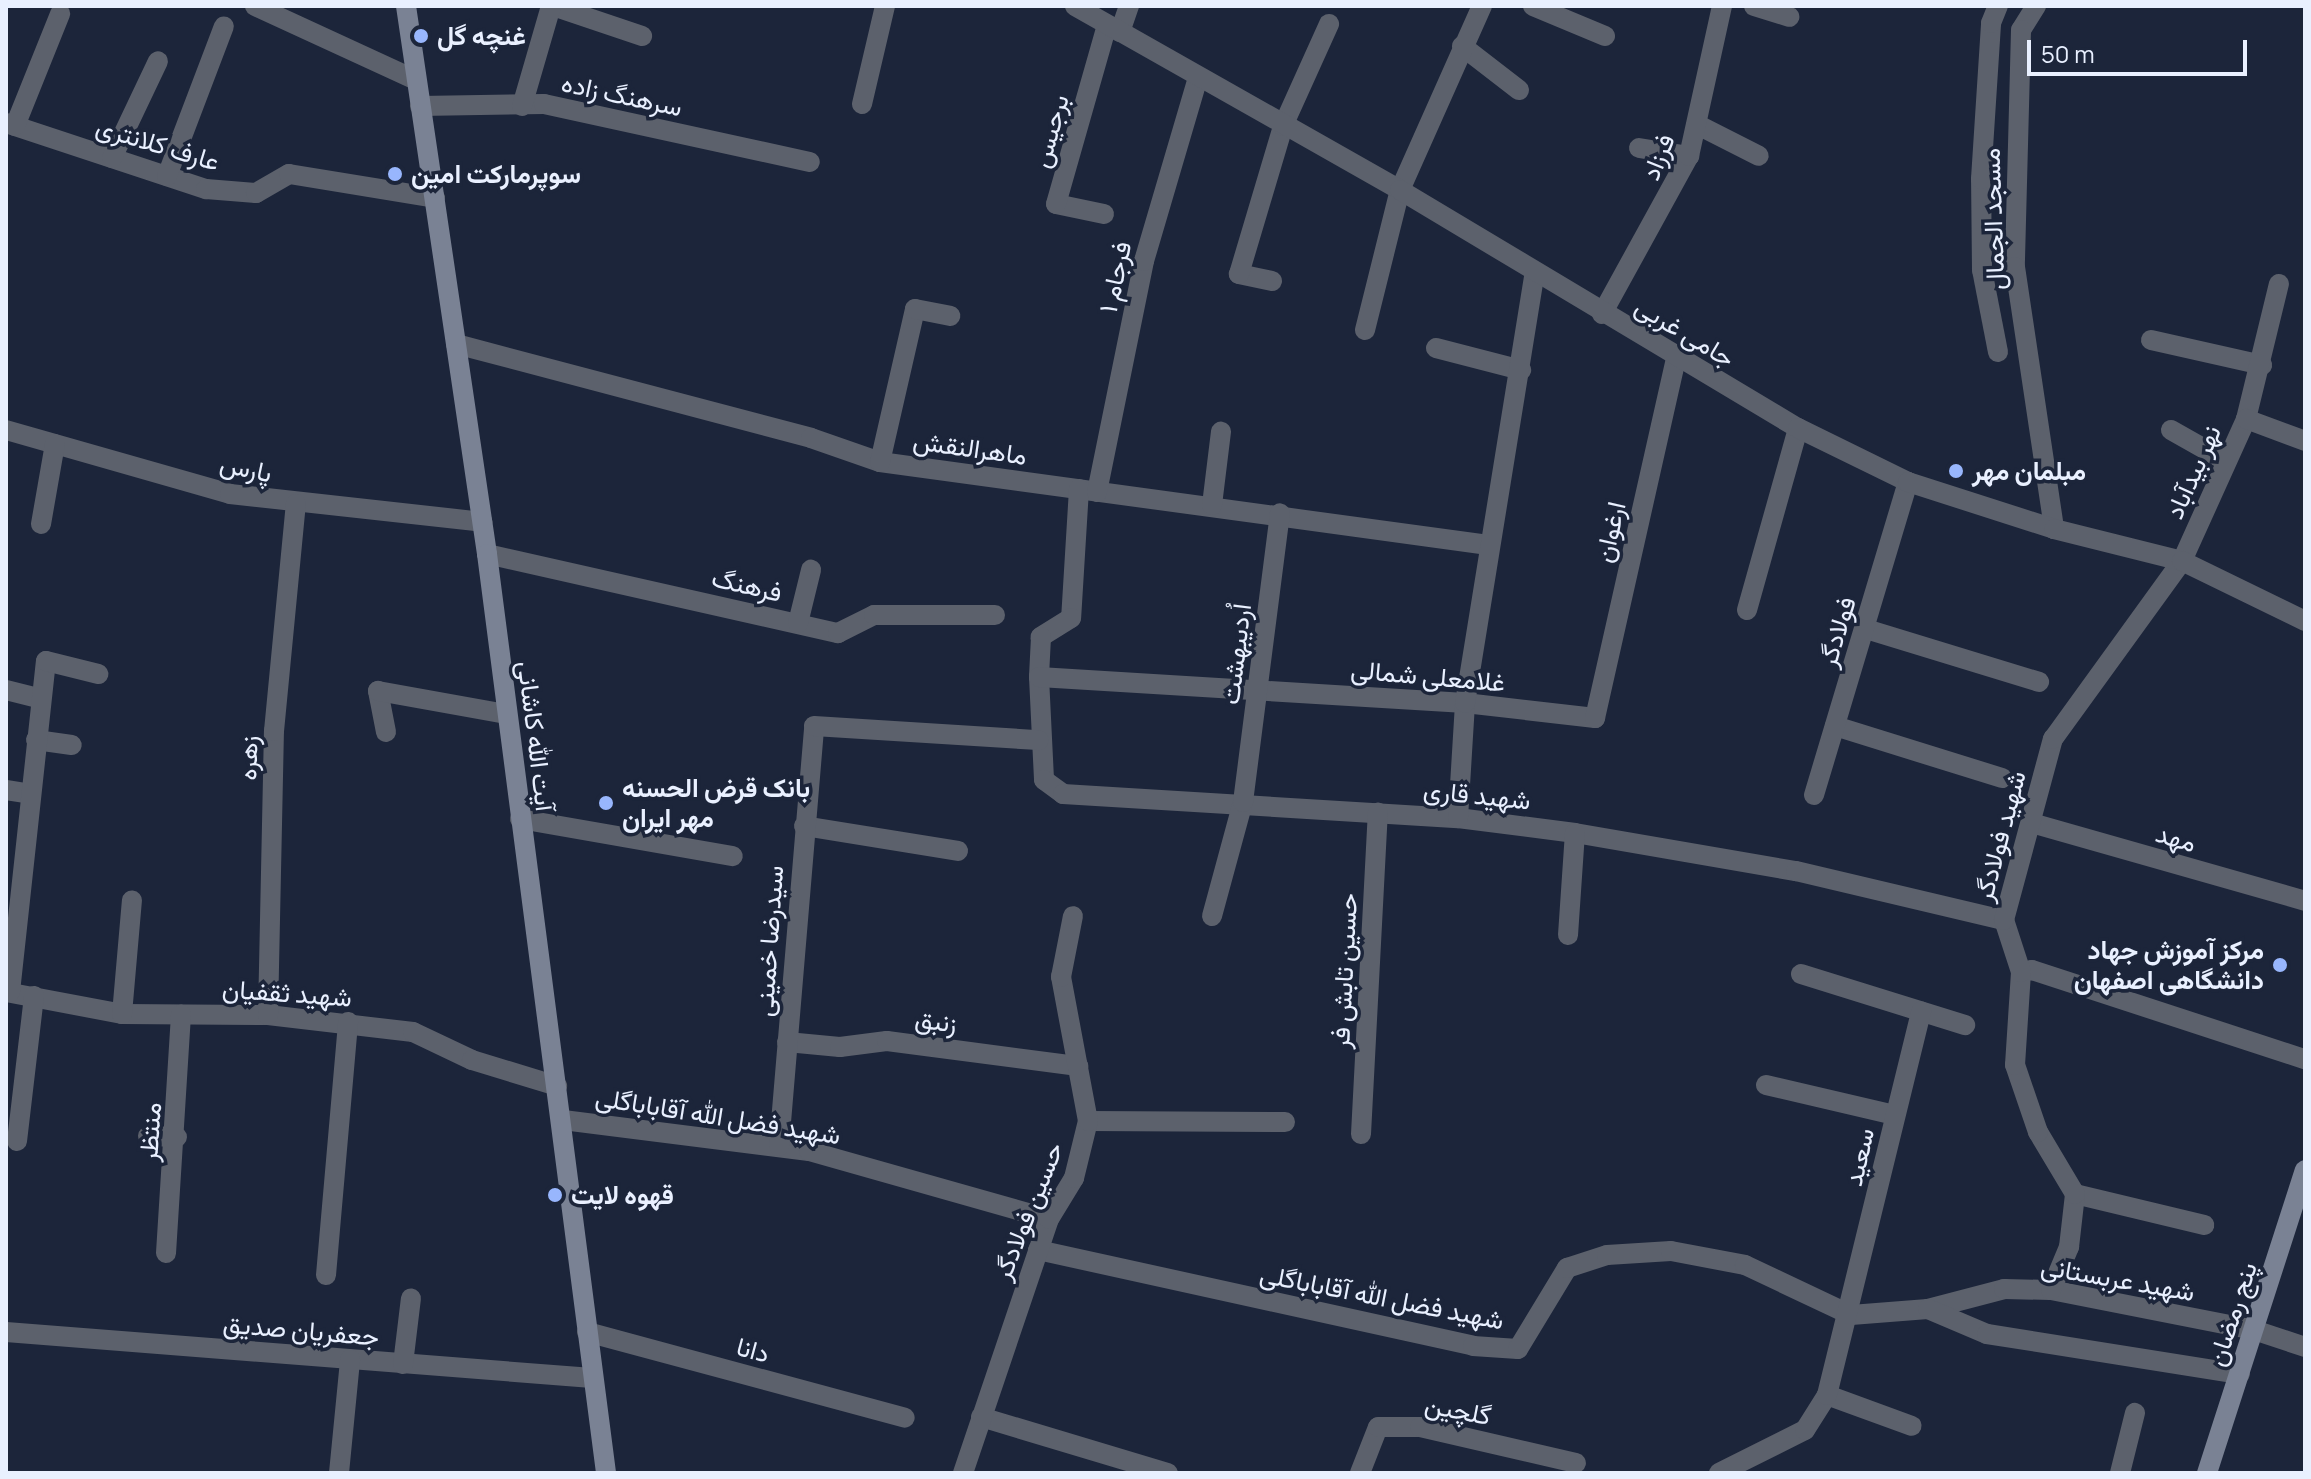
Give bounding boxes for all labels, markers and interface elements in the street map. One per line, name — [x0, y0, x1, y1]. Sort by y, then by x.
place label: غنچه گل — [437, 20, 526, 52]
scale bar — [2031, 24, 2251, 74]
marker: غنچه گل — [412, 27, 430, 45]
text: 50 m — [2041, 37, 2095, 70]
street label: سرهنگ زاده — [559, 67, 685, 123]
street label: برجیس — [1025, 91, 1075, 171]
street label: عارف کلانتری — [92, 110, 224, 178]
street label: فرزاد — [1635, 129, 1681, 185]
street label: مسجد الجمال — [1975, 147, 2011, 291]
place label: سوپرمارکت امین — [411, 158, 581, 190]
marker: سوپرمارکت امین — [386, 165, 404, 183]
street label: فرجام ۱ — [1092, 238, 1138, 316]
street label: جامی غربی — [1630, 290, 1740, 374]
street label: نهر بیدآباد — [2159, 420, 2227, 524]
street label: ماهرالنقش — [911, 425, 1029, 471]
street label: پارس — [217, 447, 275, 489]
place label: مبلمان مهر — [1972, 455, 2086, 487]
marker: مبلمان مهر — [1947, 462, 1965, 480]
street label: ارغوان — [1588, 498, 1632, 566]
street label: فرهنگ — [709, 562, 785, 608]
street label: فولادگر — [1812, 593, 1862, 671]
street label: اُردیبهشت — [1214, 602, 1258, 706]
street label: غلامعلی شمالی — [1349, 654, 1507, 698]
street label: آیت الله کاشانی — [511, 659, 561, 813]
street label: زهره — [232, 735, 264, 781]
street label: شهید فولادگر — [1968, 767, 2032, 905]
place label: بانک قرض الحسنه مهر ایران — [622, 772, 810, 834]
street label: شهید قاری — [1422, 774, 1532, 816]
marker: بانک قرض الحسنه مهر ایران — [597, 794, 615, 812]
street label: مهد — [2152, 817, 2200, 859]
street label: سیدرضا خمینی — [748, 864, 790, 1018]
street label: حسین تابش فر — [1324, 892, 1364, 1050]
place label: مرکز آموزش جهاد دانشگاهی اصفهان — [2074, 934, 2264, 996]
marker: مرکز آموزش جهاد دانشگاهی اصفهان — [2271, 956, 2289, 974]
street label: شهید ثقفیان — [221, 973, 353, 1013]
street label: زنبق — [913, 1003, 959, 1039]
street label: شهید فضل الله آقاباباگلی — [593, 1081, 843, 1151]
street label: منتظر — [132, 1101, 168, 1163]
street label: سعید — [1837, 1125, 1881, 1189]
street label: حسین فولادگر — [986, 1138, 1070, 1284]
place label: قهوه لایت — [571, 1179, 674, 1211]
marker: قهوه لایت — [546, 1186, 564, 1204]
street label: شهید عربستانی — [2039, 1250, 2197, 1308]
street label: شهید فضل الله آقاباباگلی — [1257, 1258, 1507, 1336]
street label: پنج رمضان — [2201, 1258, 2263, 1370]
street label: جعفریان صدیق — [222, 1308, 380, 1352]
street label: دانا — [733, 1331, 773, 1369]
street label: گلچین — [1422, 1388, 1494, 1432]

